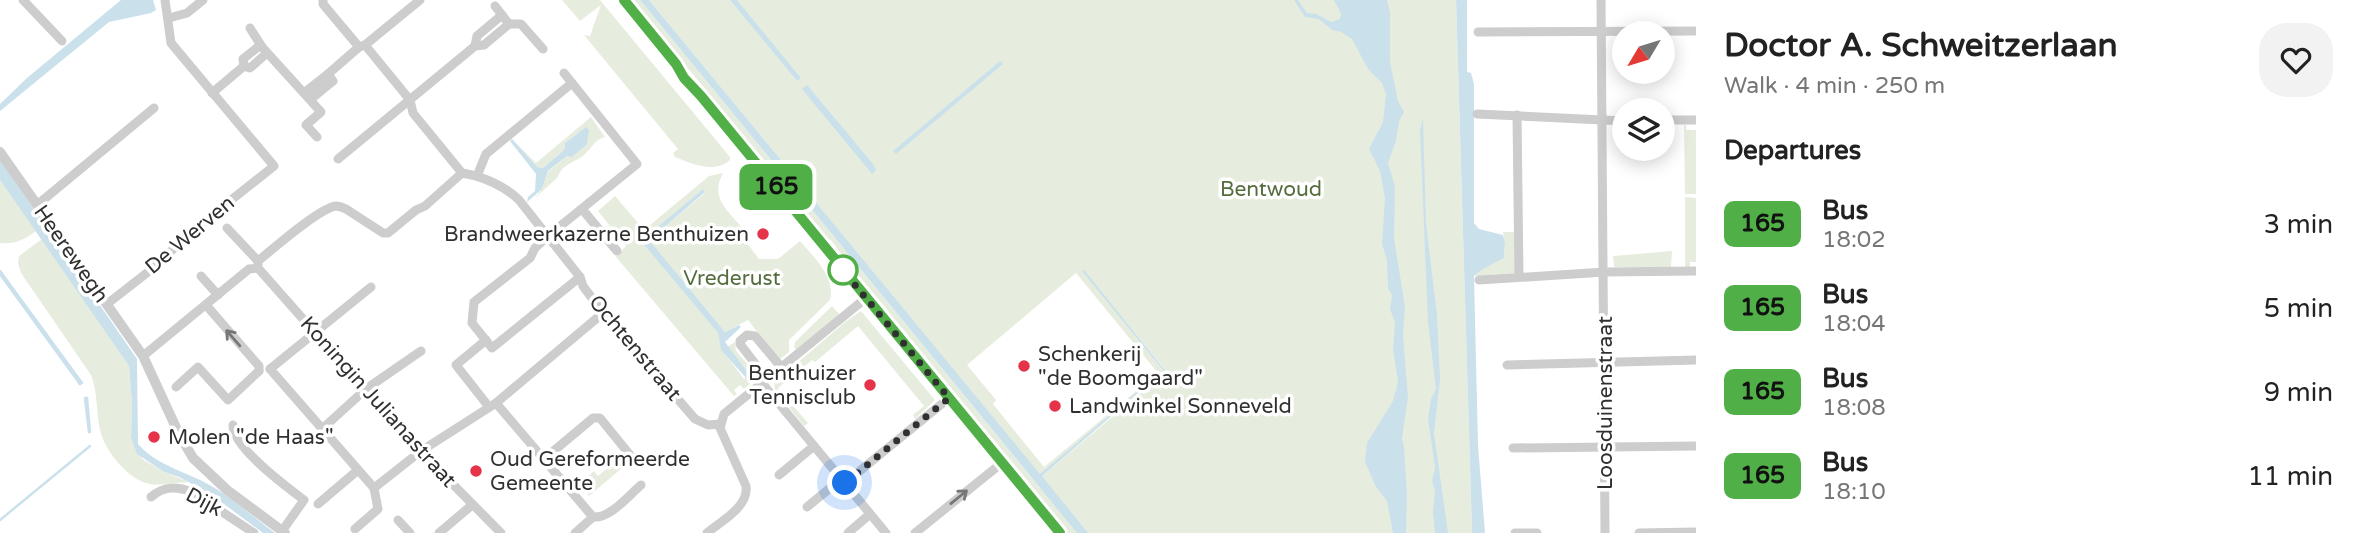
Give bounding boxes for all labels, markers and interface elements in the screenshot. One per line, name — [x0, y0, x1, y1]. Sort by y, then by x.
north arrow — [1612, 21, 1675, 84]
map controls — [1612, 21, 1675, 161]
button: heart — [2259, 23, 2333, 97]
text: Doctor A. Schweitzerlaan — [1724, 26, 2118, 65]
text: Walk · 4 min · 250 m — [1724, 72, 1945, 100]
button: layers — [1612, 98, 1675, 161]
text: Departures — [1724, 135, 1861, 166]
line badge: 165 — [736, 164, 816, 210]
text: 165 — [753, 172, 799, 201]
park label: Bentwoud — [1220, 177, 1322, 202]
street label: De Werven — [140, 191, 240, 279]
text: Bus — [1822, 195, 1868, 226]
street label: Heerewegh — [28, 200, 114, 308]
text: 165 — [1740, 209, 1785, 238]
text: 3 min — [2264, 209, 2333, 240]
place label: Brandweerkazerne Benthuizen — [444, 222, 749, 247]
marker: Brandweerkazerne Benthuizen — [755, 226, 771, 242]
text: 18:02 — [1822, 226, 1886, 254]
unlabelled marker — [828, 255, 858, 285]
park label: Vrederust — [683, 266, 781, 291]
text: Bus — [1822, 279, 1868, 310]
street label: Ochtenstraat — [584, 290, 686, 406]
text: 165 — [1740, 293, 1785, 322]
text: 5 min — [2264, 293, 2333, 324]
text: 18:04 — [1822, 310, 1886, 338]
street label: Koningin Julianastraat — [295, 311, 461, 493]
street label: Loosduinenstraat — [1593, 316, 1618, 490]
one-way arrow — [225, 329, 241, 347]
place label: Schenkerij "de Boomgaard" — [1038, 342, 1203, 391]
marker: Schenkerij "de Boomgaard" — [1016, 358, 1032, 374]
place label: Benthuizer Tennisclub — [748, 361, 856, 410]
text: Bus — [1822, 363, 1868, 394]
marker: Benthuizer Tennisclub — [862, 377, 878, 393]
text: 165 — [1740, 377, 1785, 406]
text: 9 min — [2264, 377, 2333, 408]
place label: Landwinkel Sonneveld — [1069, 394, 1292, 419]
text: 18:08 — [1822, 394, 1886, 422]
marker: Landwinkel Sonneveld — [1047, 398, 1063, 414]
place label: Molen "de Haas" — [168, 425, 334, 450]
marker: Molen "de Haas" — [146, 429, 162, 445]
place label: Oud Gereformeerde Gemeente — [490, 447, 690, 496]
text: Bus — [1822, 447, 1868, 478]
text: 165 — [1740, 461, 1785, 490]
text: 11 min — [2247, 461, 2333, 492]
marker: Oud Gereformeerde Gemeente — [468, 463, 484, 479]
your location — [827, 465, 862, 500]
text: 18:10 — [1822, 478, 1886, 506]
street label: Dijk — [182, 482, 226, 522]
one-way arrow — [949, 490, 967, 505]

